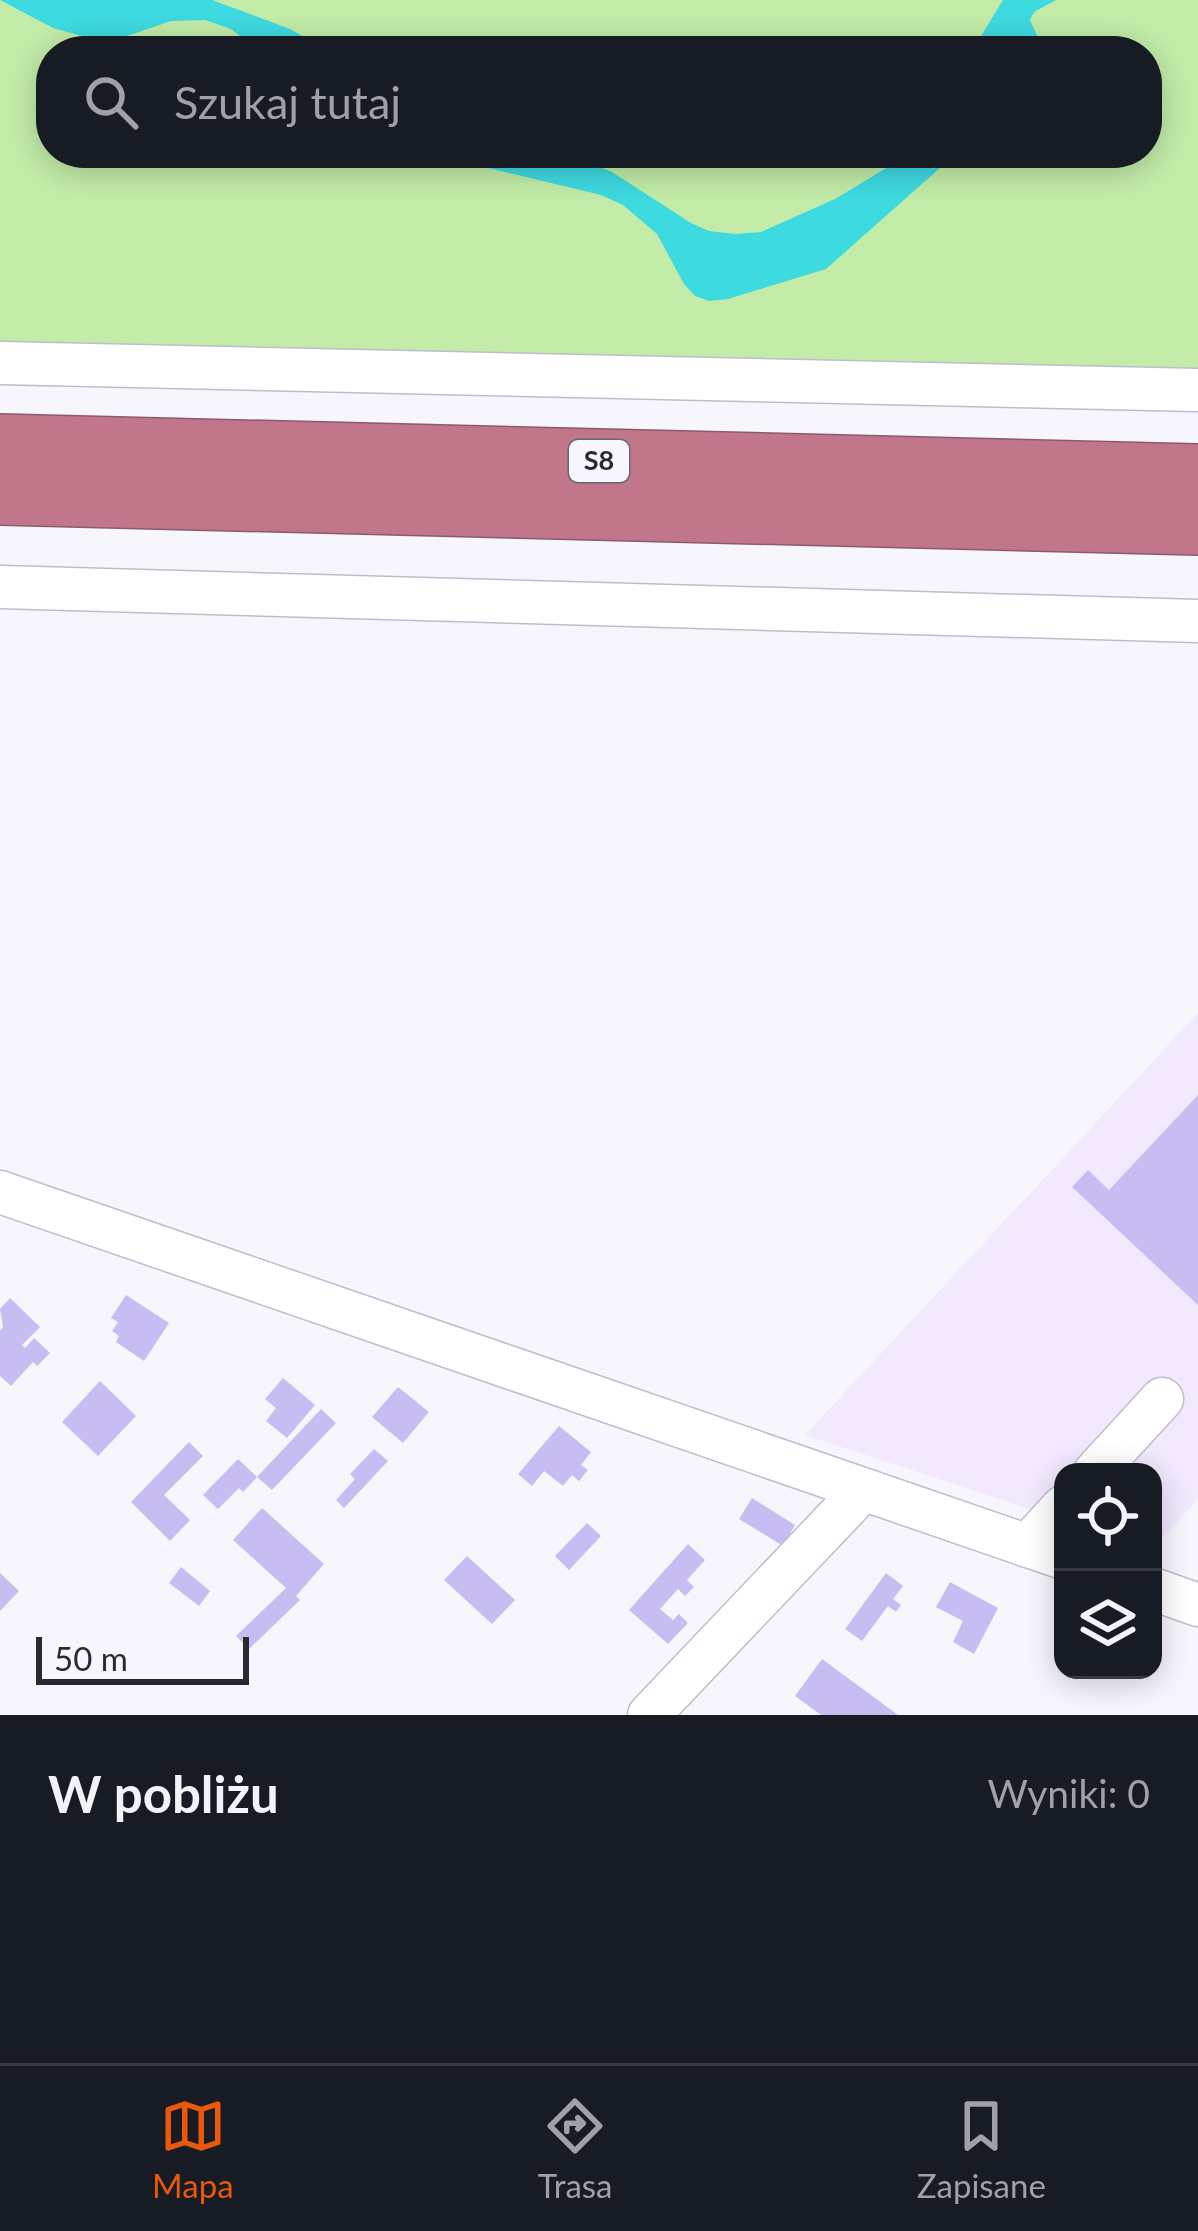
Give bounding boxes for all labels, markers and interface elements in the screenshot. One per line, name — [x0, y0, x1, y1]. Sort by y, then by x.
search box — [36, 36, 1162, 168]
icon: search — [78, 69, 144, 135]
text: Szukaj tutaj — [174, 75, 401, 129]
road number: S8 — [569, 440, 629, 482]
map controls — [1054, 1463, 1162, 1679]
button: locate — [1054, 1463, 1162, 1571]
button: layers — [1054, 1571, 1162, 1679]
scale bar — [36, 1631, 249, 1684]
text: 50 m — [54, 1638, 128, 1678]
text: W pobliżu — [48, 1763, 279, 1824]
text: Wyniki: 0 — [987, 1770, 1150, 1816]
tab: Mapa — [152, 2093, 234, 2205]
tab: Trasa — [538, 2093, 613, 2205]
tab: Zapisane — [917, 2093, 1046, 2205]

